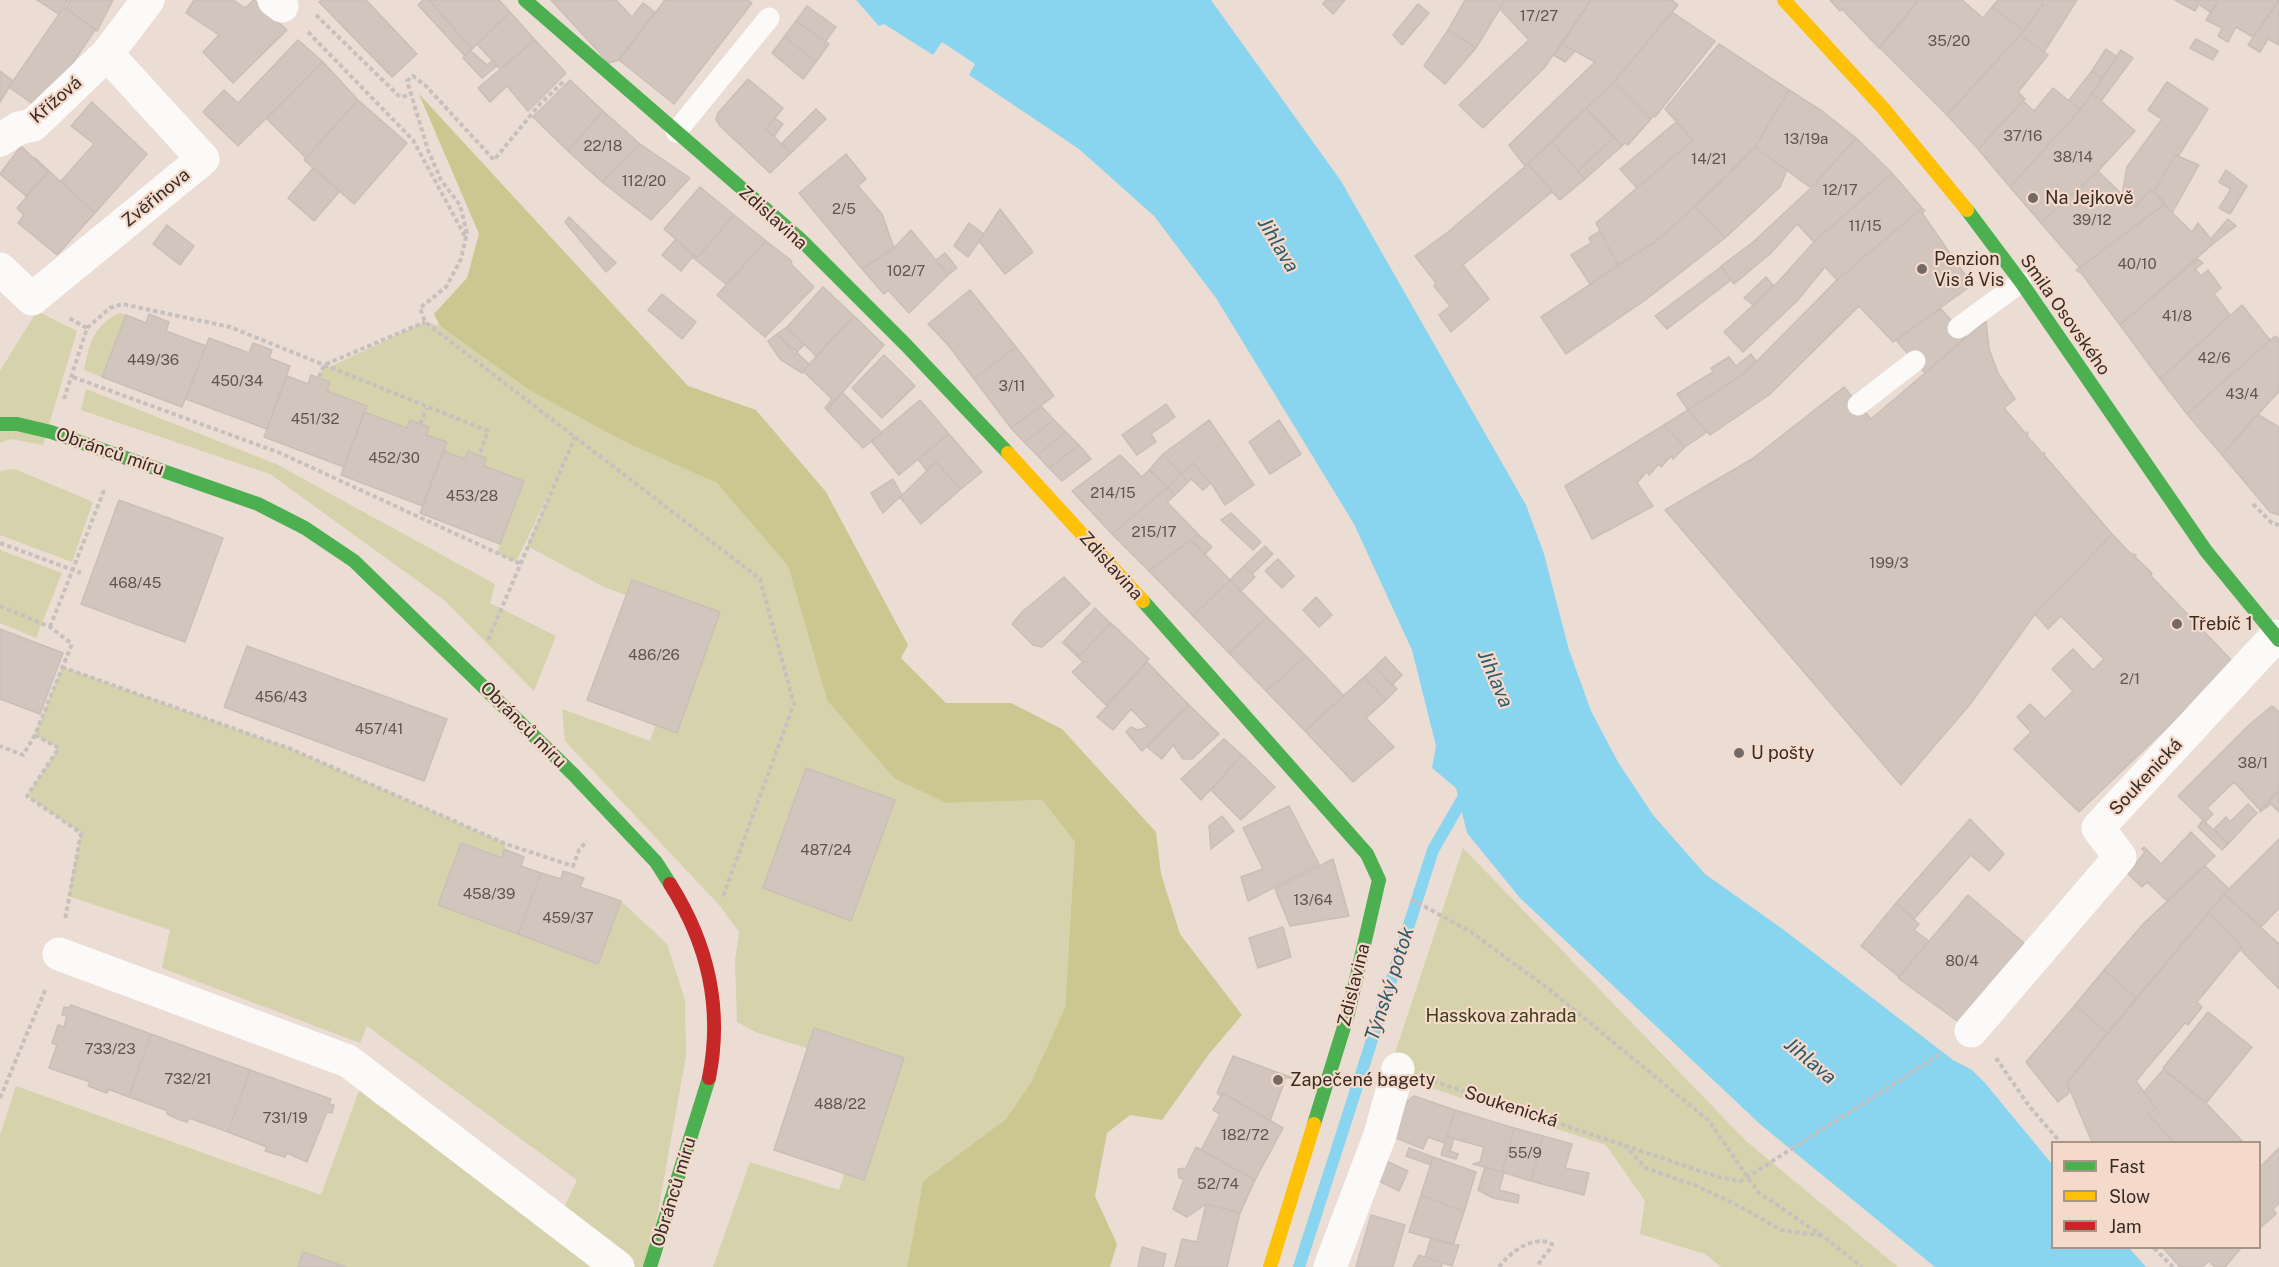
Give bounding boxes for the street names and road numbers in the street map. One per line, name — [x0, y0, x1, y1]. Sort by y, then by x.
street label: Křížová — [26, 72, 86, 128]
street label: Zvěřinova — [118, 164, 194, 232]
street label: Zdislavina — [734, 182, 812, 254]
street label: Smila Osovského — [2015, 250, 2115, 380]
street label: Obránců míru — [53, 423, 167, 481]
street label: Zdislavina — [1075, 527, 1147, 605]
street label: Obránců míru — [475, 677, 571, 773]
street label: Soukenická — [2105, 734, 2187, 820]
street label: Zdislavina — [1333, 941, 1375, 1029]
street label: Soukenická — [1462, 1082, 1560, 1132]
street label: Obránců míru — [647, 1135, 701, 1249]

